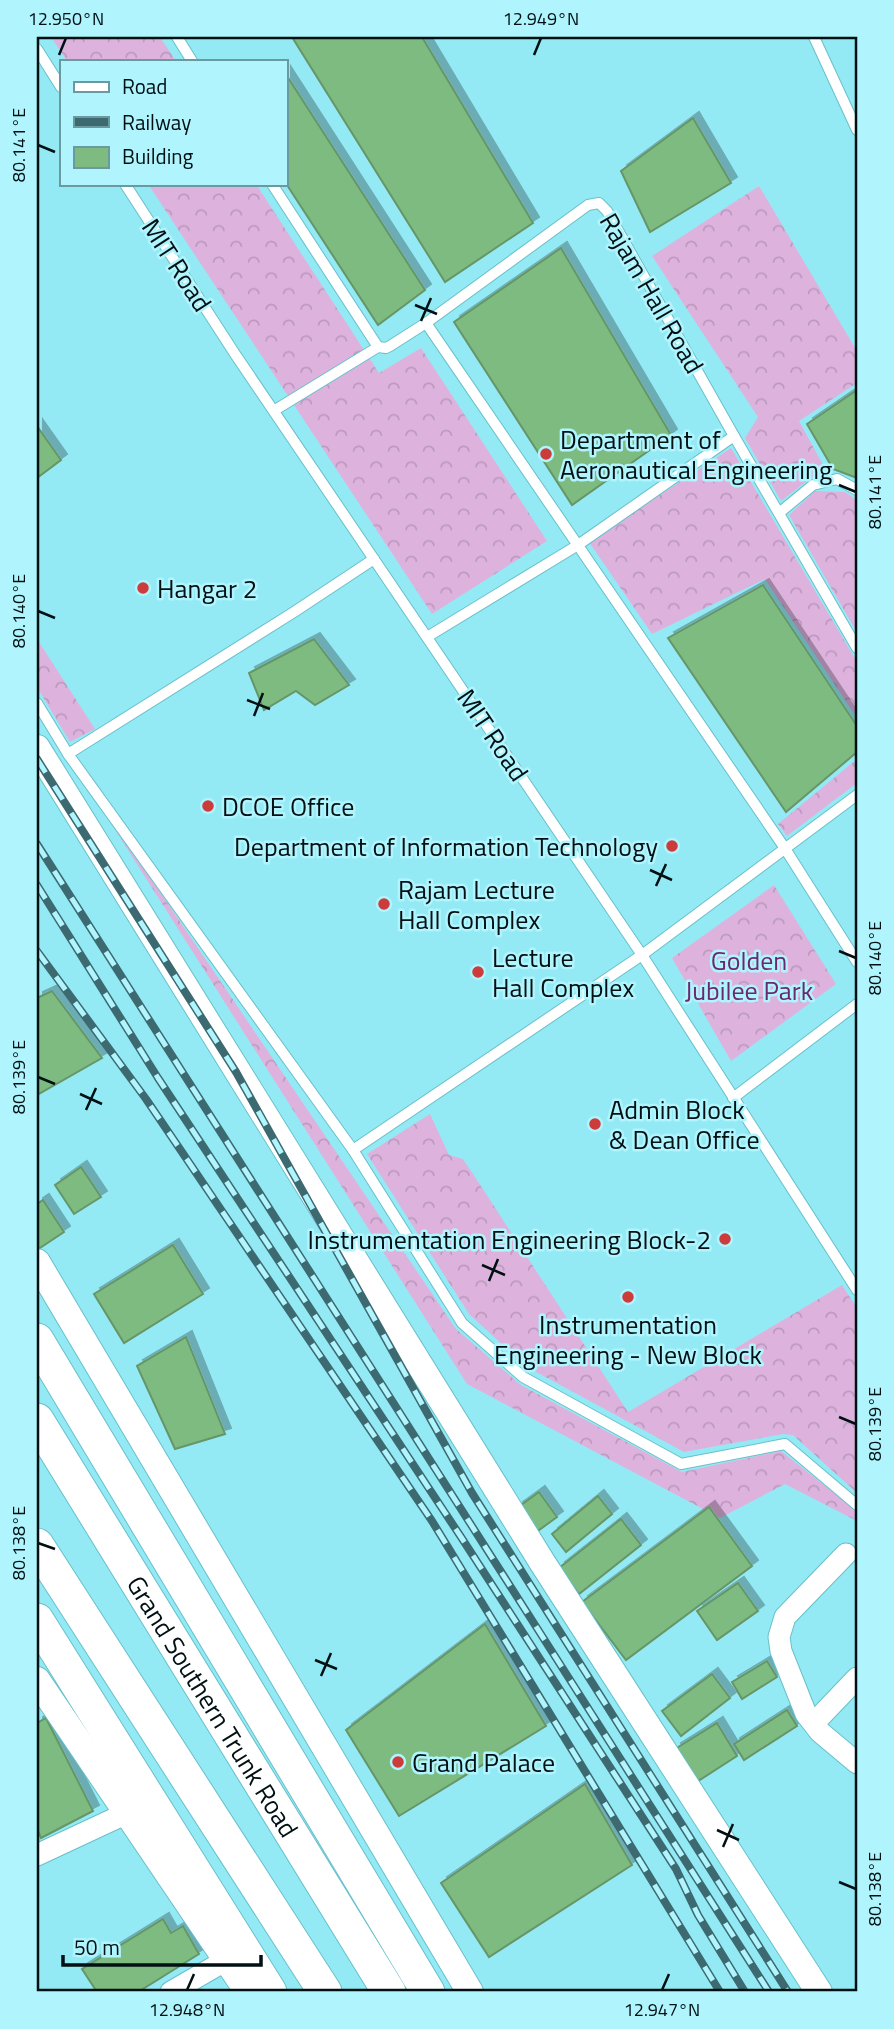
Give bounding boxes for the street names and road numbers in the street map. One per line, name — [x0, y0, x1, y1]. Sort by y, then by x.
street label: Rajam Hall Road — [590, 205, 714, 381]
street label: MIT Road — [132, 211, 222, 319]
street label: MIT Road — [448, 681, 538, 789]
street label: Grand Southern Trunk Road — [118, 1568, 309, 1845]

